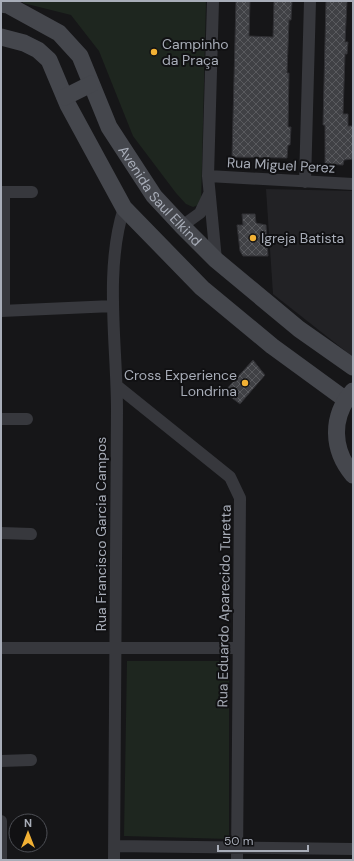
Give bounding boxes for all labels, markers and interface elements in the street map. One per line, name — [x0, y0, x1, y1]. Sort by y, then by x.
place label: Campinho da Praça — [162, 35, 229, 69]
marker: Campinho da Praça — [149, 47, 159, 57]
street label: Avenida Saul Elkind — [114, 142, 206, 250]
street label: Rua Miguel Perez — [226, 153, 336, 177]
place label: Igreja Batista — [261, 229, 344, 247]
marker: Igreja Batista — [248, 233, 258, 243]
place label: Cross Experience Londrina — [124, 366, 237, 400]
marker: Cross Experience Londrina — [240, 378, 250, 388]
street label: Rua Francisco Garcia Campos — [92, 437, 110, 631]
street label: Rua Eduardo Aparecido Turetta — [213, 504, 235, 708]
north arrow — [8, 813, 48, 853]
text: N — [24, 816, 32, 830]
scale bar — [218, 827, 308, 853]
text: 50 m — [224, 833, 253, 849]

